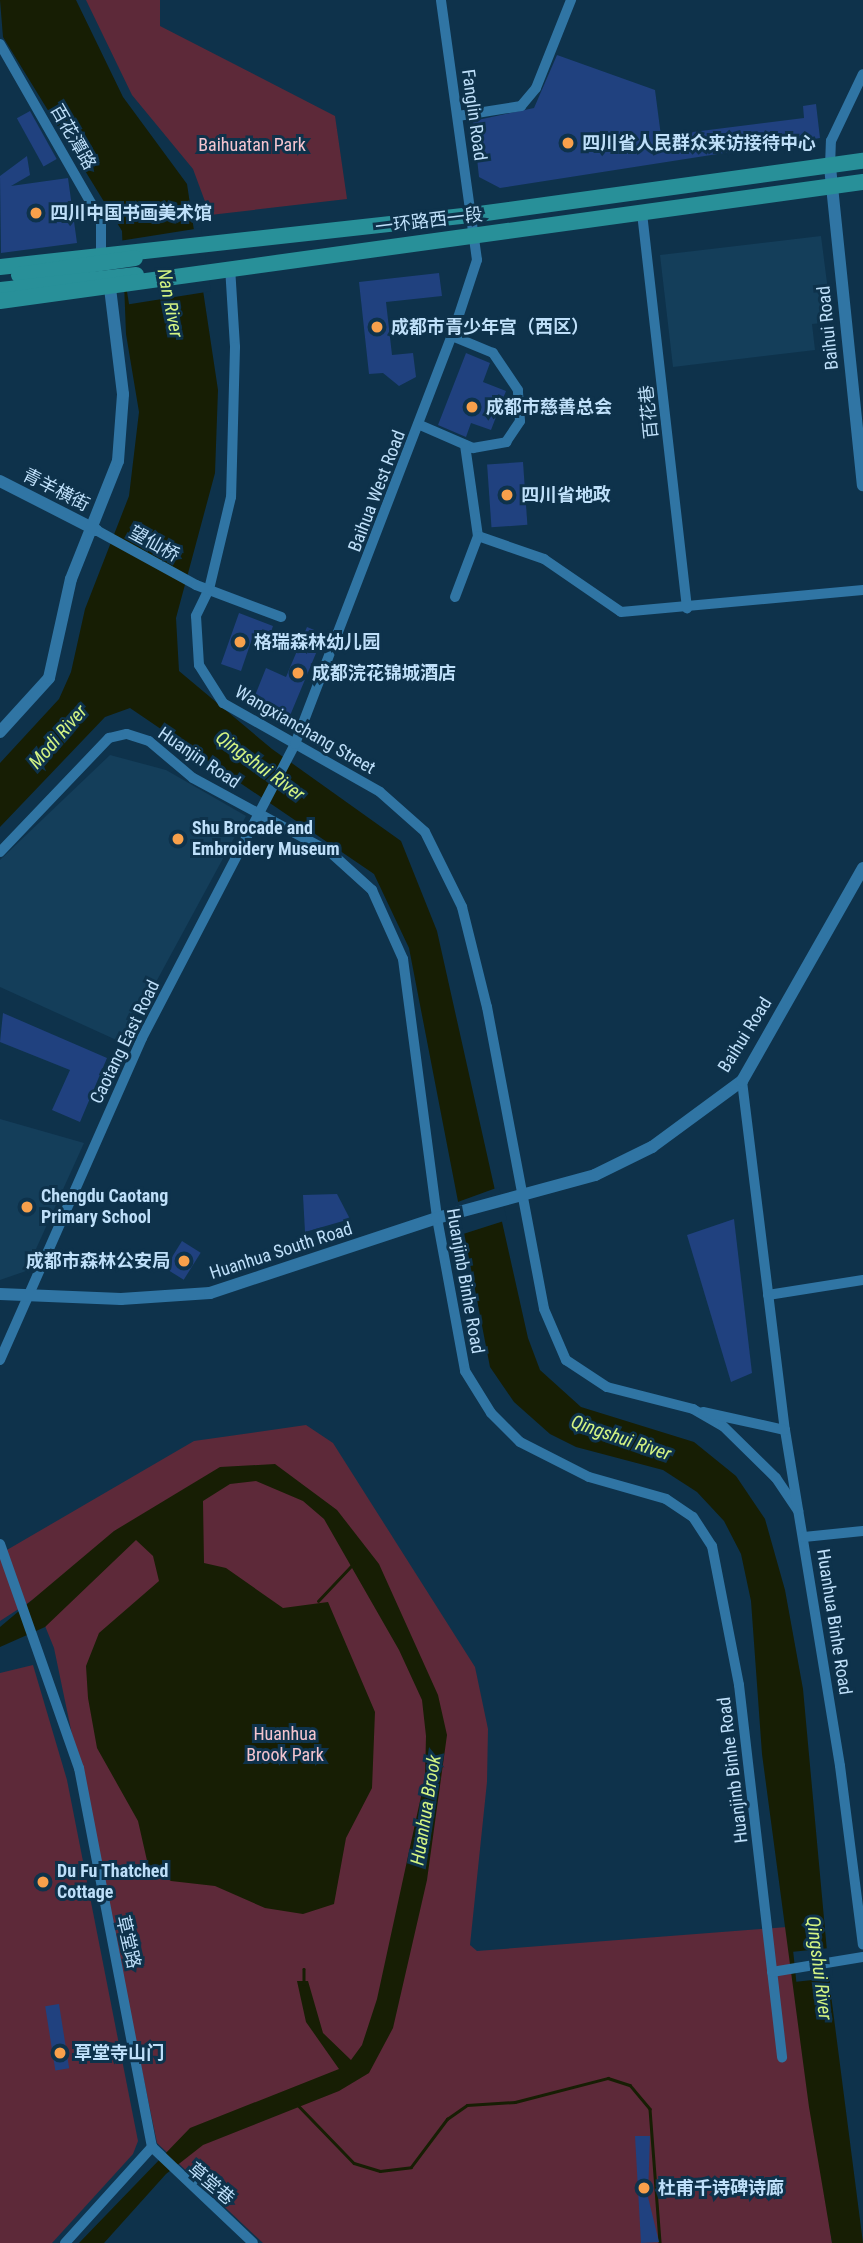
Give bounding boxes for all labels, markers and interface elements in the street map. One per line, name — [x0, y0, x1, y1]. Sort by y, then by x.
street label: Fanglin Road — [457, 68, 491, 162]
street label: 百花潭路 — [46, 100, 100, 174]
place label: 四川省人民群众来访接待中心 — [582, 132, 816, 154]
park label: Baihuatan Park — [198, 134, 306, 156]
marker: 四川省人民群众来访接待中心 — [560, 135, 576, 151]
place label: 四川中国书画美术馆 — [50, 202, 212, 224]
street label: 一环路西一段 — [374, 204, 484, 238]
marker: 四川中国书画美术馆 — [28, 205, 44, 221]
water label: Nan River — [152, 267, 188, 339]
street label: Baihui Road — [813, 285, 843, 371]
place label: 成都市青少年宫（西区） — [391, 316, 589, 338]
marker: 成都市青少年宫（西区） — [369, 319, 385, 335]
street label: 百花巷 — [635, 384, 663, 440]
place label: 成都市慈善总会 — [486, 396, 612, 418]
marker: 成都市慈善总会 — [464, 399, 480, 415]
street label: Baihua West Road — [344, 427, 410, 555]
street label: 青羊横街 — [19, 464, 93, 516]
place label: 四川省地政 — [521, 484, 611, 506]
marker: 四川省地政 — [499, 487, 515, 503]
street label: 望仙桥 — [125, 521, 183, 567]
place label: 格瑞森林幼儿园 — [254, 631, 380, 653]
marker: 格瑞森林幼儿园 — [232, 634, 248, 650]
place label: 成都浣花锦城酒店 — [312, 662, 456, 684]
marker: 成都浣花锦城酒店 — [290, 665, 306, 681]
street label: Wangxianchang Street — [231, 681, 379, 779]
water label: Modi River — [24, 701, 92, 773]
street label: Huanjin Road — [154, 723, 244, 793]
water label: Qingshui River — [211, 726, 309, 806]
place label: Shu Brocade and Embroidery Museum — [192, 818, 340, 860]
marker: Shu Brocade and Embroidery Museum — [170, 831, 186, 847]
street label: Caotang East Road — [86, 977, 164, 1107]
street label: Baihui Road — [713, 993, 777, 1077]
place label: Chengdu Caotang Primary School — [41, 1186, 168, 1228]
marker: Chengdu Caotang Primary School — [19, 1199, 35, 1215]
street label: Huanjinb Binhe Road — [442, 1207, 488, 1355]
street label: Huanhua South Road — [207, 1218, 355, 1284]
place label: 成都市森林公安局 — [26, 1250, 170, 1272]
marker: 成都市森林公安局 — [176, 1253, 192, 1269]
water label: Qingshui River — [568, 1410, 674, 1466]
street label: Huanhua Binhe Road — [812, 1548, 856, 1696]
street label: Huanjinb Binhe Road — [713, 1696, 753, 1844]
park label: Huanhua Brook Park — [246, 1724, 324, 1766]
water label: Huanhua Brook — [406, 1753, 446, 1867]
place label: Du Fu Thatched Cottage — [57, 1861, 169, 1904]
marker: Du Fu Thatched Cottage — [35, 1874, 51, 1890]
street label: 草堂路 — [111, 1913, 145, 1971]
water label: Qingshui River — [801, 1915, 837, 2021]
place label: 草堂寺山门 — [74, 2042, 164, 2064]
marker: 草堂寺山门 — [52, 2045, 68, 2061]
street label: 草堂巷 — [183, 2158, 239, 2210]
place label: 杜甫千诗碑诗廊 — [658, 2177, 784, 2199]
marker: 杜甫千诗碑诗廊 — [636, 2180, 652, 2196]

